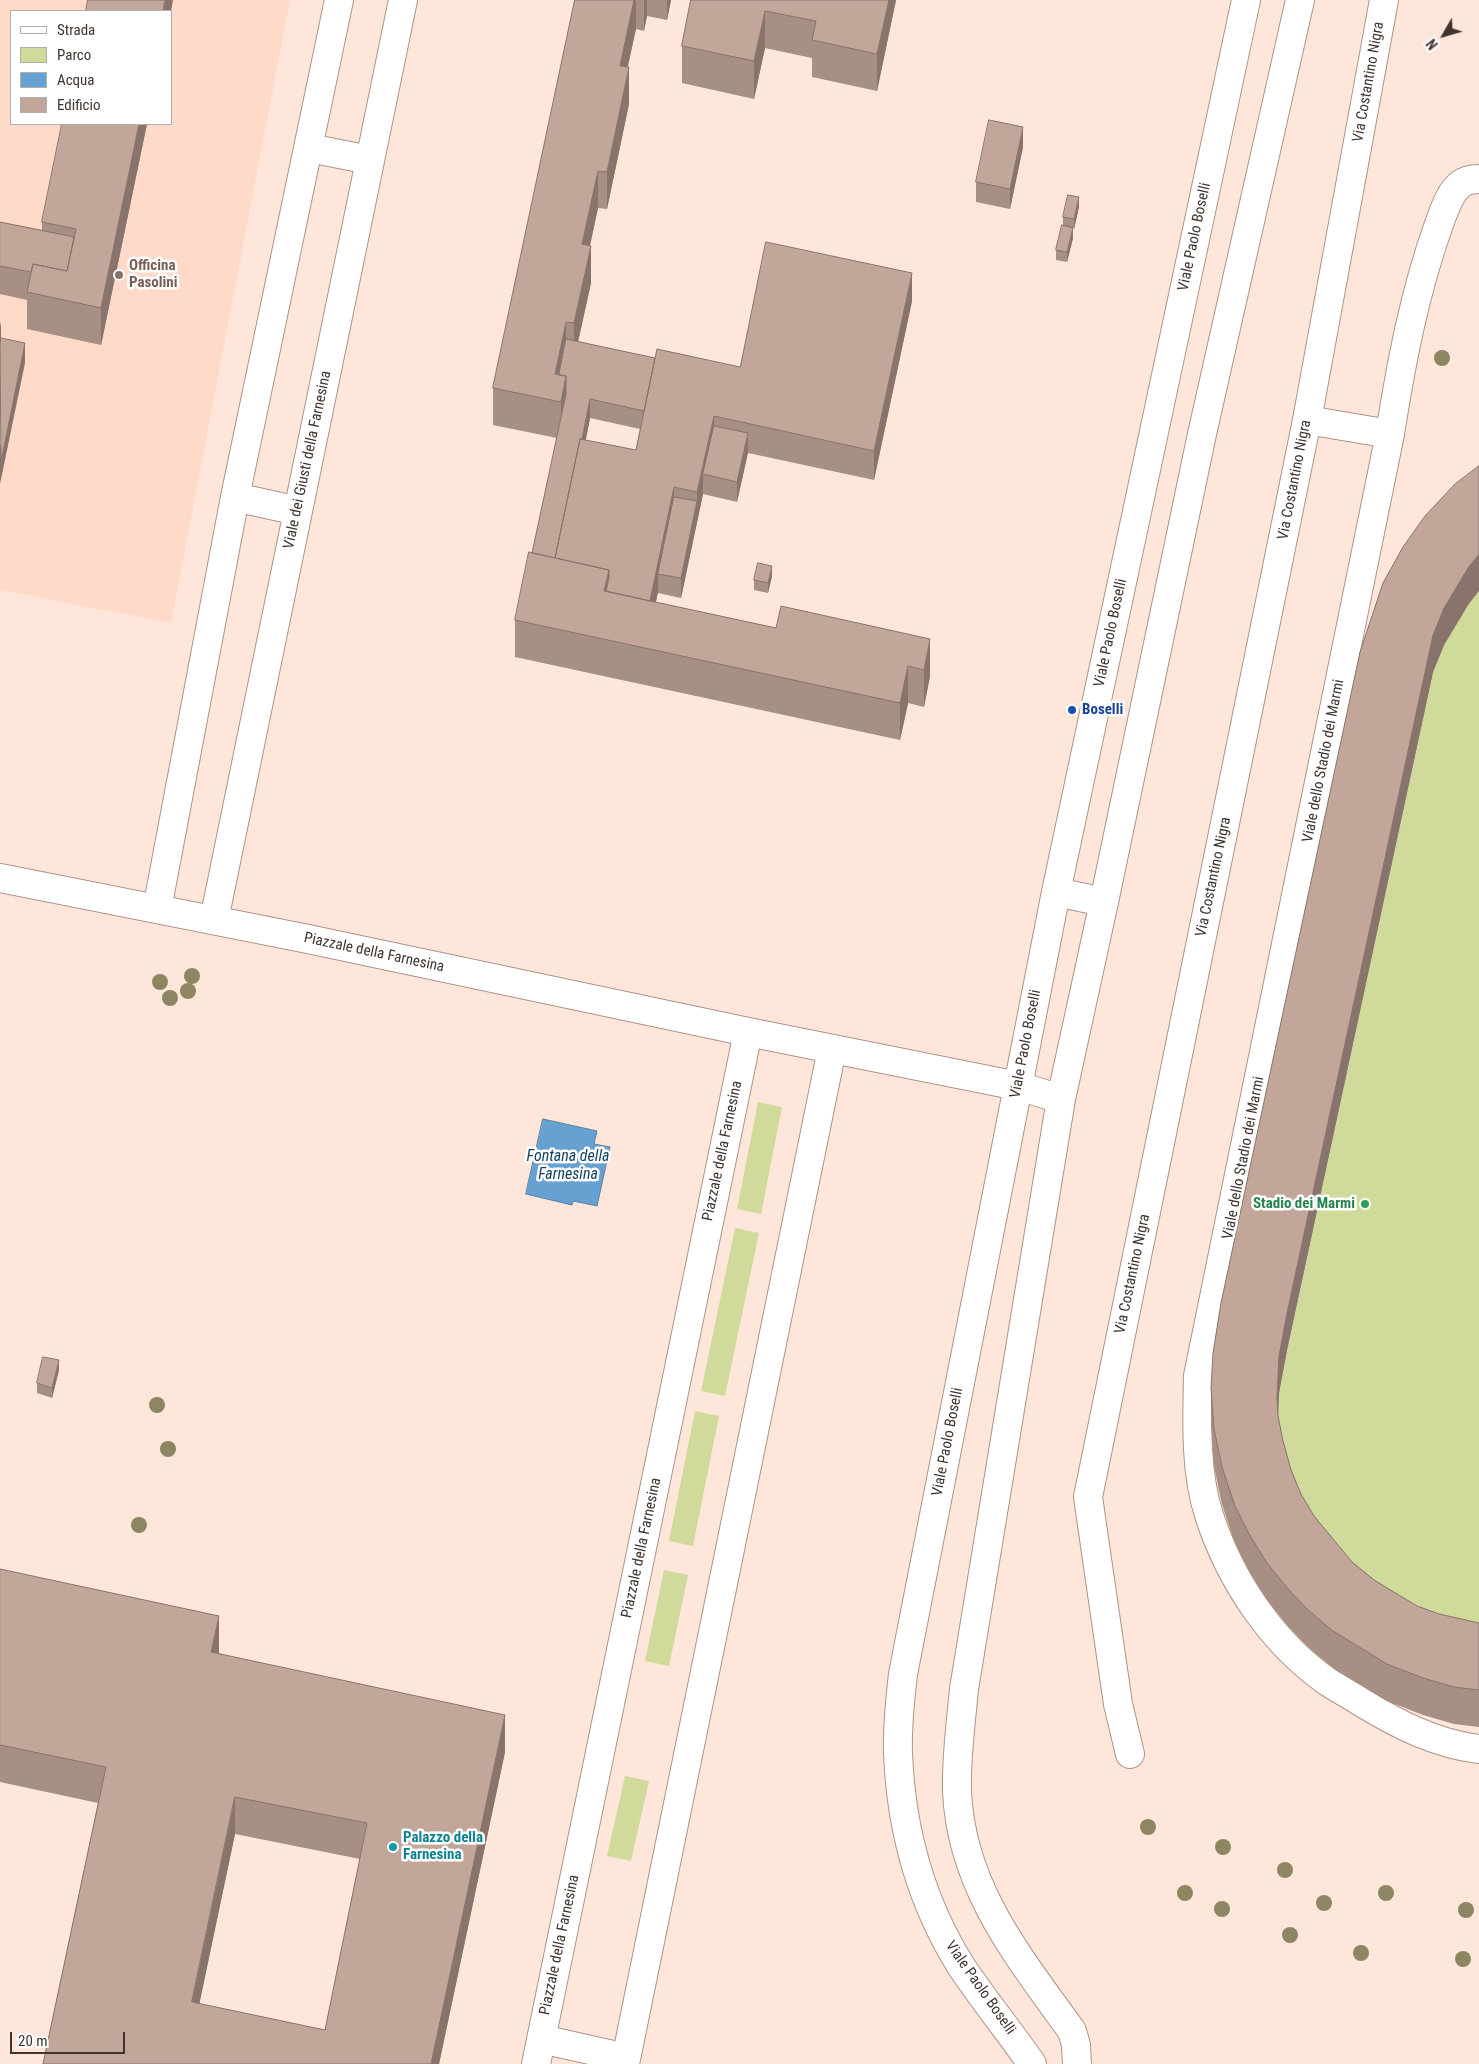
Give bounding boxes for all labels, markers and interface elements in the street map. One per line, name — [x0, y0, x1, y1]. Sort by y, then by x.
legend — [10, 10, 172, 125]
north arrow — [1419, 10, 1469, 60]
street label: Via Costantino Nigra — [1350, 20, 1388, 144]
text: Strada — [57, 21, 95, 39]
text: N — [1423, 36, 1441, 53]
text: Parco — [57, 46, 91, 64]
text: Acqua — [57, 71, 95, 89]
text: Edificio — [57, 96, 100, 114]
street label: Viale Paolo Boselli — [1175, 181, 1215, 293]
place label: Officina Pasolini — [129, 257, 178, 292]
marker: Officina Pasolini — [113, 269, 125, 281]
street label: Viale dei Giusti della Farnesina — [280, 369, 336, 551]
street label: Via Costantino Nigra — [1275, 418, 1315, 542]
street label: Viale Paolo Boselli — [1091, 577, 1131, 689]
street label: Viale dello Stadio dei Marmi — [1299, 678, 1349, 844]
place label: Boselli — [1082, 701, 1123, 719]
marker: Boselli — [1066, 704, 1078, 716]
street label: Via Costantino Nigra — [1193, 815, 1235, 939]
street label: Piazzale della Farnesina — [302, 929, 446, 977]
street label: Viale Paolo Boselli — [1007, 988, 1045, 1100]
street label: Viale dello Stadio dei Marmi — [1219, 1075, 1269, 1241]
street label: Piazzale della Farnesina — [699, 1079, 747, 1223]
water label: Fontana della Farnesina — [527, 1147, 609, 1185]
place label: Stadio dei Marmi — [1253, 1195, 1355, 1213]
marker: Stadio dei Marmi — [1359, 1198, 1371, 1210]
street label: Via Costantino Nigra — [1112, 1212, 1154, 1336]
street label: Viale Paolo Boselli — [929, 1386, 967, 1498]
street label: Piazzale della Farnesina — [618, 1476, 666, 1620]
place label: Palazzo della Farnesina — [403, 1829, 483, 1864]
marker: Palazzo della Farnesina — [387, 1841, 399, 1853]
street label: Piazzale della Farnesina — [536, 1873, 584, 2017]
street label: Viale Paolo Boselli — [941, 1938, 1019, 2038]
scale bar — [12, 2022, 128, 2054]
text: 20 m — [18, 2032, 48, 2050]

